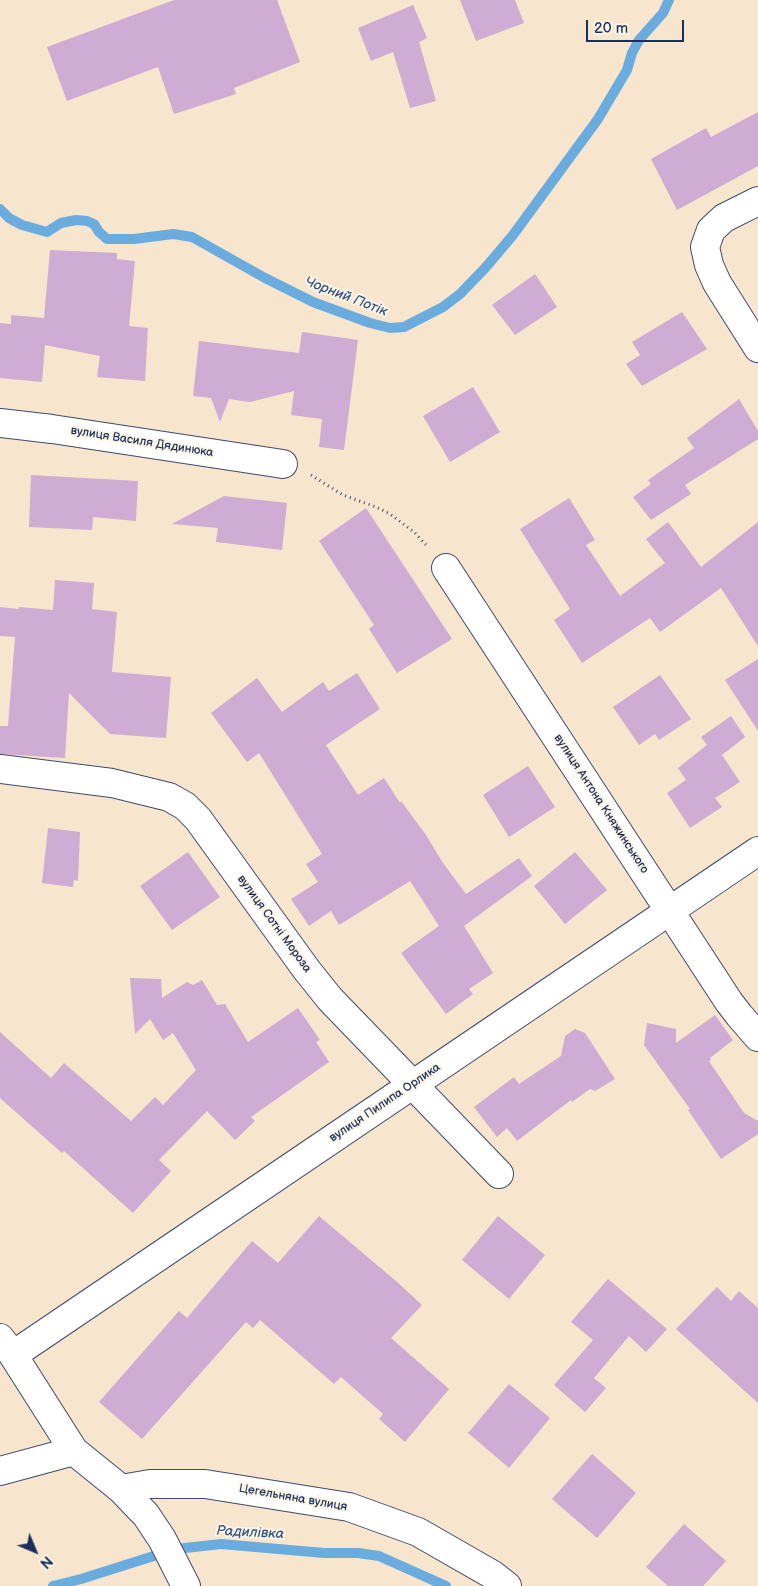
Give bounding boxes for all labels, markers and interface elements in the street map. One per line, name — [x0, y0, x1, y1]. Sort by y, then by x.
scale bar — [588, 10, 686, 42]
text: 20 m — [594, 19, 628, 38]
water label: Чорний Потік — [302, 274, 390, 320]
street label: вулиця Василя Дядинюка — [70, 424, 214, 460]
street label: вулиця Антона Княжинського — [551, 732, 651, 876]
street label: вулиця Сотні Мороза — [234, 872, 314, 976]
street label: вулиця Пилипа Орлика — [327, 1060, 443, 1146]
street label: Цегельняна вулиця — [238, 1481, 348, 1515]
water label: Радилівка — [216, 1523, 284, 1543]
north arrow — [10, 1526, 60, 1576]
text: N — [36, 1552, 56, 1572]

